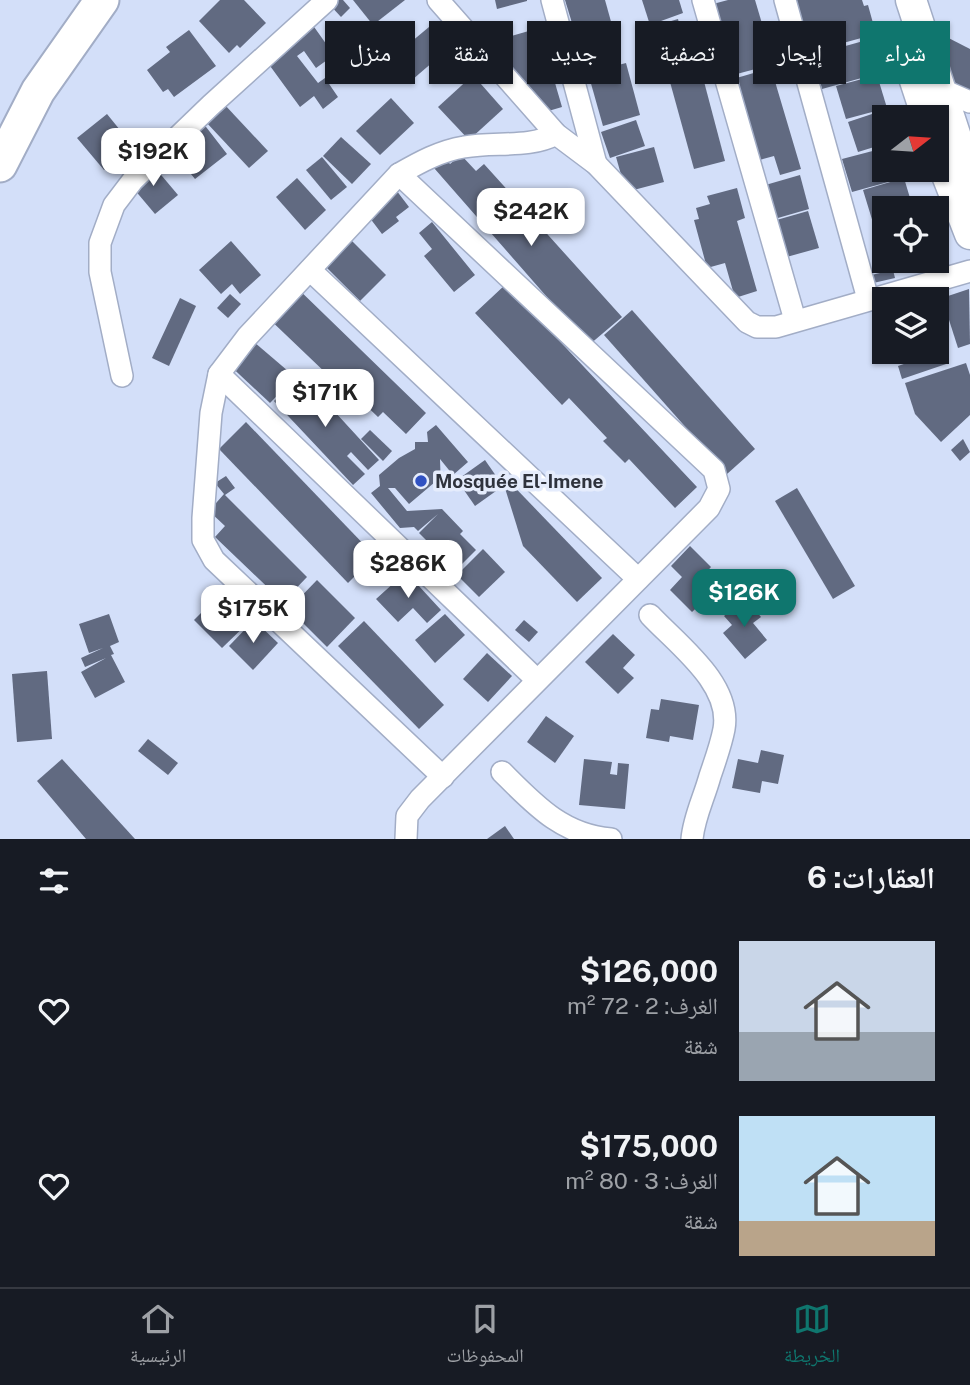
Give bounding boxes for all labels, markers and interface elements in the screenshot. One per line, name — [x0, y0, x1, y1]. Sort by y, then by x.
chip: منزل — [325, 21, 415, 84]
chip: شقة — [429, 21, 513, 84]
chip: جديد — [527, 21, 621, 84]
chip: تصفية — [635, 21, 739, 84]
chip: إيجار — [753, 21, 846, 84]
chip: شراء — [860, 21, 950, 84]
north arrow — [872, 105, 948, 182]
map controls — [872, 105, 949, 364]
pin: $192K — [104, 128, 202, 188]
text: $192K — [117, 137, 189, 164]
pin: $242K — [482, 188, 580, 248]
button: locate — [872, 196, 949, 273]
text: $242K — [493, 197, 569, 224]
button: layers — [872, 287, 949, 364]
pin: $171K — [276, 370, 374, 429]
text: $171K — [292, 378, 358, 405]
place label: Mosquée El-Imene — [435, 470, 603, 492]
marker: Mosquée El-Imene — [413, 473, 429, 489]
pin: $286K — [359, 540, 457, 600]
text: $286K — [369, 549, 447, 576]
pin: $126K — [695, 570, 793, 629]
text: $126K — [708, 578, 780, 605]
pin: $175K — [204, 586, 302, 645]
text: $175K — [217, 594, 289, 621]
text: العقارات: 6 — [807, 859, 935, 895]
icon: filters — [35, 862, 73, 900]
text: $126,000 — [580, 953, 718, 989]
icon: home — [795, 969, 879, 1053]
icon: heart — [35, 992, 73, 1030]
text: الغرف: 2 · 72 m² — [567, 992, 718, 1019]
text: شقة — [684, 1032, 718, 1059]
text: $175,000 — [580, 1128, 718, 1164]
icon: home — [795, 1144, 879, 1228]
icon: heart — [35, 1167, 73, 1205]
text: الغرف: 3 · 80 m² — [565, 1167, 718, 1194]
text: شقة — [684, 1207, 718, 1234]
tab: الرئيسية — [130, 1300, 186, 1374]
tab: المحفوظات — [447, 1300, 524, 1374]
tab: الخريطة — [784, 1300, 840, 1374]

